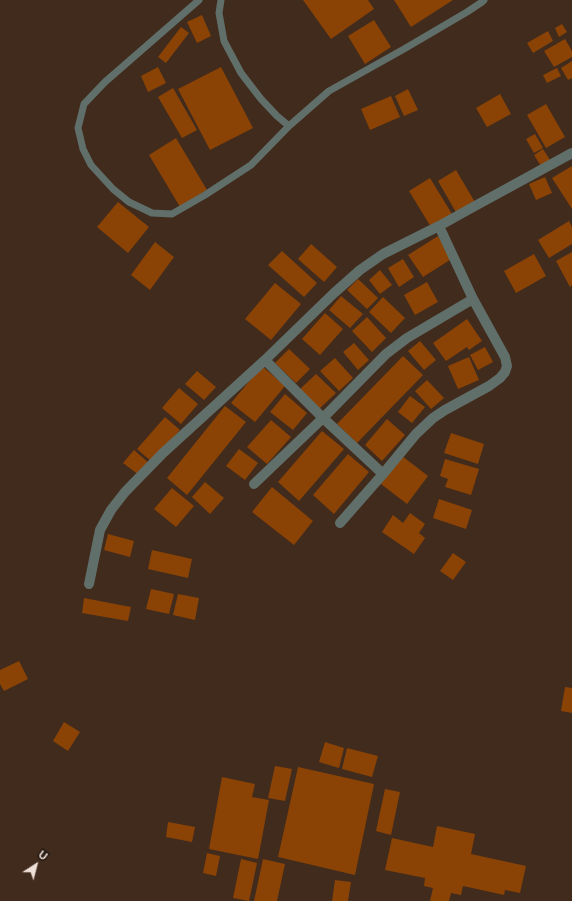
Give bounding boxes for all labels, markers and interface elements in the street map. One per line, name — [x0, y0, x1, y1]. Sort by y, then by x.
north arrow — [16, 845, 56, 885]
text: U — [36, 847, 50, 863]

